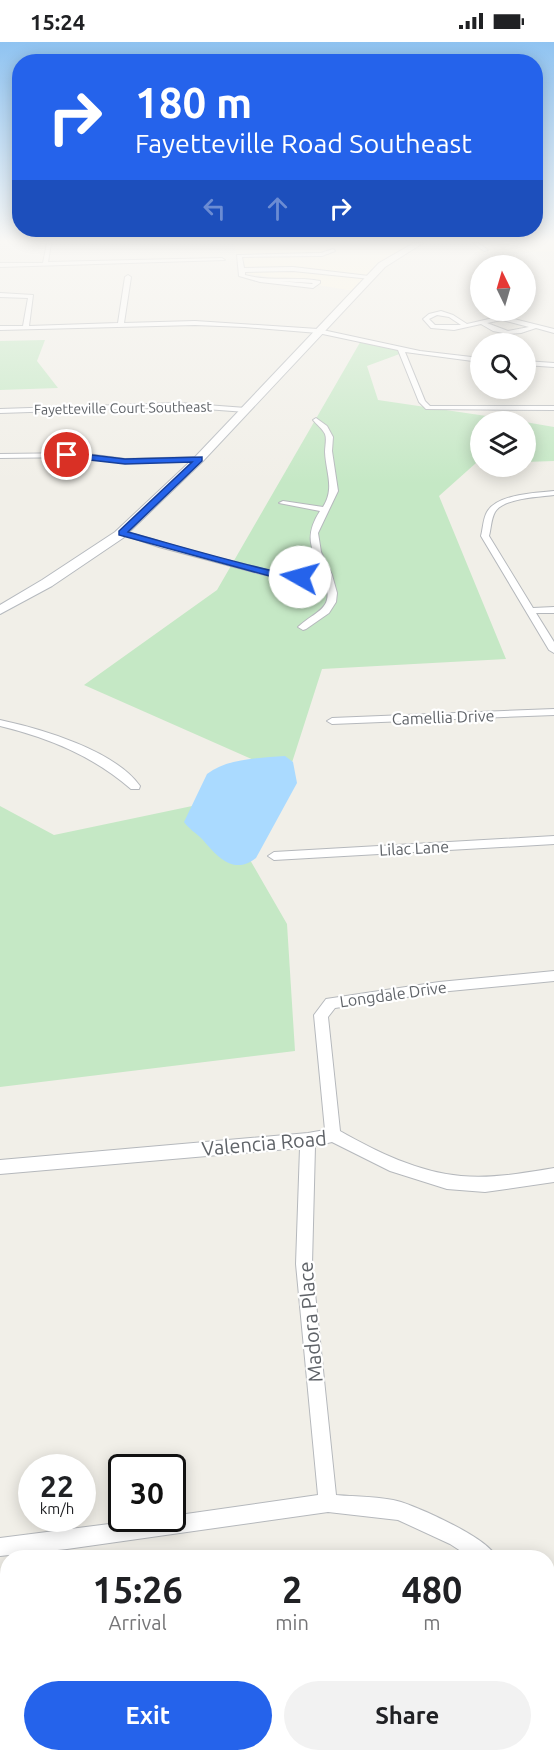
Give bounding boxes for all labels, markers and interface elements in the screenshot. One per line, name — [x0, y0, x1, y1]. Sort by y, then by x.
text: 15:24 — [30, 9, 85, 34]
icon: right — [36, 78, 114, 156]
text: 180 m — [135, 79, 252, 126]
text: Fayetteville Road Southeast — [135, 128, 472, 158]
icon: left — [198, 192, 231, 225]
icon: ahead — [261, 192, 294, 225]
icon: right — [324, 192, 357, 225]
north arrow — [470, 255, 536, 321]
map controls — [470, 255, 536, 477]
button: search — [470, 333, 536, 399]
street label: Fayetteville Court Southeast — [34, 398, 213, 418]
button: layers — [470, 411, 536, 477]
pin — [41, 429, 92, 480]
icon: arrive — [50, 438, 83, 471]
position arrow — [268, 545, 332, 609]
street label: Camellia Drive — [391, 706, 495, 728]
street label: Lilac Lane — [379, 837, 449, 859]
street label: Longdale Drive — [338, 978, 448, 1010]
street label: Valencia Road — [201, 1126, 327, 1160]
street label: Madora Place — [293, 1261, 327, 1383]
speed limit sign: 30 — [108, 1454, 186, 1532]
text: 22 — [40, 1469, 74, 1503]
text: km/h — [40, 1500, 74, 1517]
text: 15:26 — [93, 1569, 183, 1610]
text: 2 — [282, 1569, 302, 1610]
text: 480 — [401, 1569, 462, 1610]
text: Arrival — [109, 1611, 167, 1634]
text: min — [275, 1611, 309, 1634]
text: m — [423, 1611, 441, 1634]
button: Exit — [24, 1681, 272, 1750]
button: Share — [284, 1681, 531, 1750]

